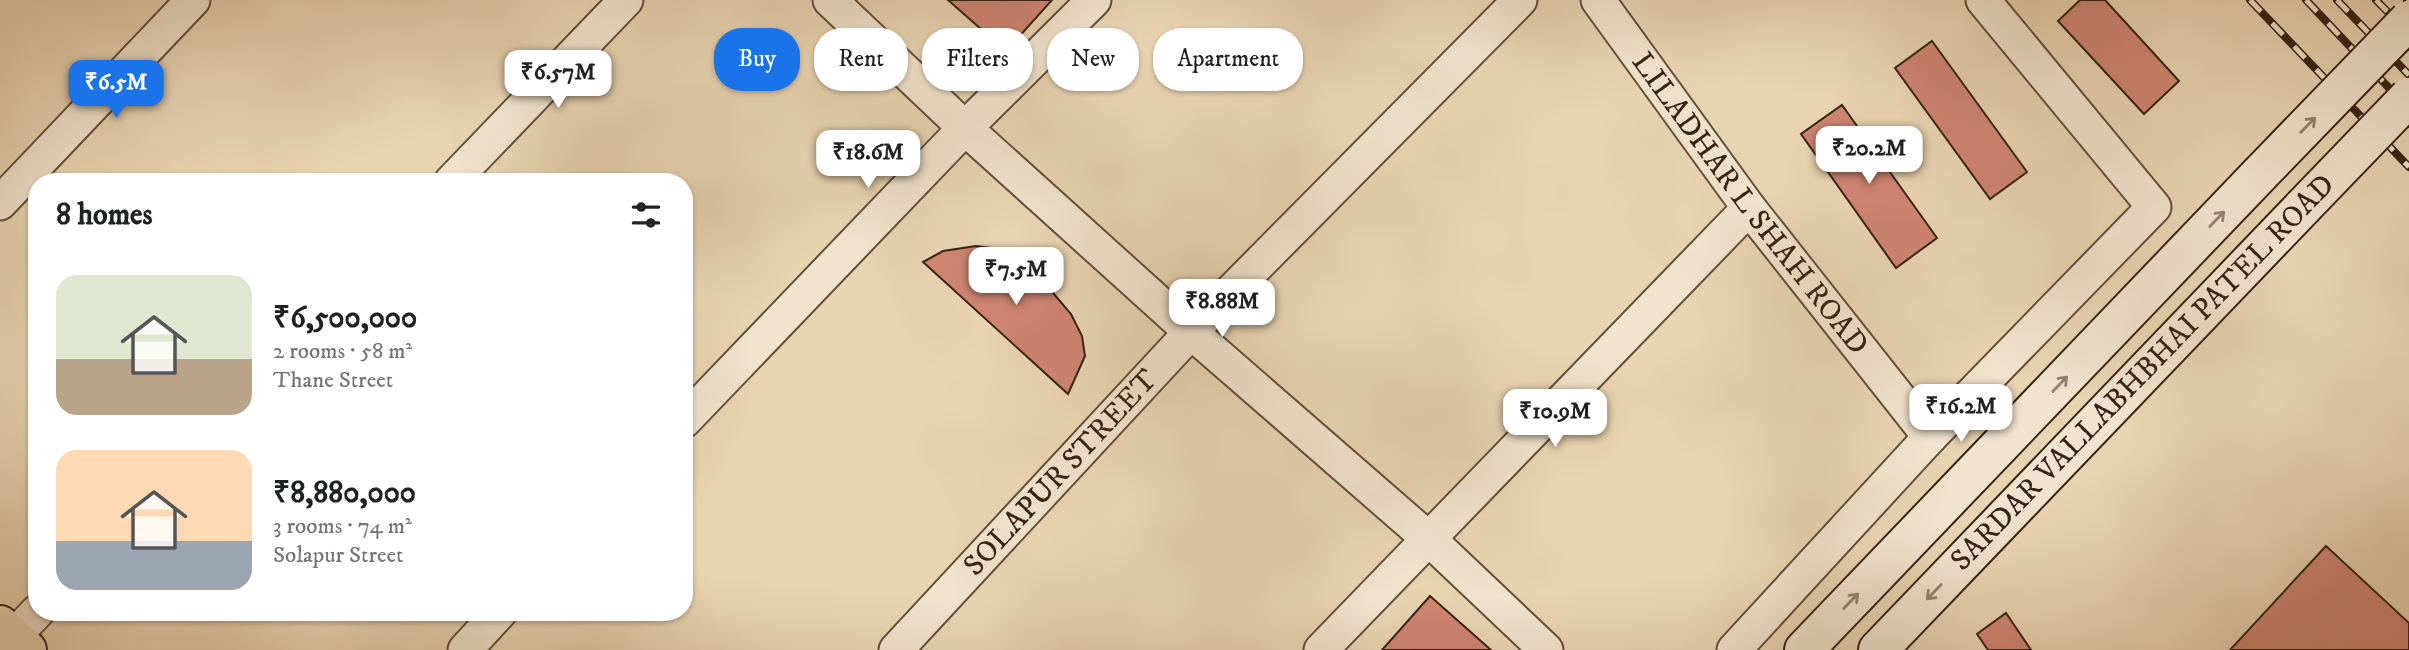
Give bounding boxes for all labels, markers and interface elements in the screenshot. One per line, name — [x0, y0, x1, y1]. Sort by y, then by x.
chip: Buy — [714, 28, 800, 91]
chip: Rent — [814, 28, 908, 91]
chip: Filters — [922, 28, 1033, 91]
chip: New — [1047, 28, 1139, 91]
chip: Apartment — [1153, 28, 1303, 91]
street label: LILADHAR L SHAH ROAD — [1624, 45, 1876, 362]
pin: ₹6.57M — [501, 50, 615, 110]
text: ₹6.57M — [521, 58, 595, 87]
pin: ₹6.5M — [67, 60, 165, 120]
text: ₹6.5M — [85, 68, 147, 97]
one-way arrow — [2299, 117, 2316, 134]
pin: ₹20.2M — [1812, 127, 1926, 186]
pin: ₹18.6M — [811, 130, 925, 190]
text: ₹20.2M — [1832, 134, 1906, 163]
text: ₹18.6M — [832, 138, 904, 167]
street label: SARDAR VALLABHBHAI PATEL ROAD — [1943, 167, 2343, 579]
icon: filters — [627, 196, 665, 234]
text: 8 homes — [56, 197, 153, 234]
one-way arrow — [2208, 211, 2225, 229]
pin: ₹7.5M — [967, 247, 1065, 307]
text: ₹7.5M — [985, 255, 1047, 284]
pin: ₹8.88M — [1165, 280, 1279, 339]
text: ₹8.88M — [1185, 287, 1259, 316]
text: ₹6,500,000 — [273, 300, 417, 337]
icon: home — [112, 303, 196, 387]
text: 2 rooms · 58 m² — [273, 337, 412, 366]
street label: SOLAPUR STREET — [956, 361, 1166, 584]
text: Thane Street — [273, 366, 393, 395]
one-way arrow — [2051, 375, 2068, 392]
pin: ₹16.2M — [1904, 384, 2018, 444]
pin: ₹10.9M — [1498, 390, 1612, 449]
text: ₹16.2M — [1925, 392, 1997, 421]
text: ₹10.9M — [1519, 397, 1591, 426]
text: ₹8,880,000 — [273, 475, 416, 512]
icon: home — [112, 478, 196, 562]
text: 3 rooms · 74 m² — [273, 512, 412, 541]
text: Solapur Street — [273, 541, 403, 570]
one-way arrow — [1925, 583, 1942, 600]
one-way arrow — [1843, 593, 1860, 610]

